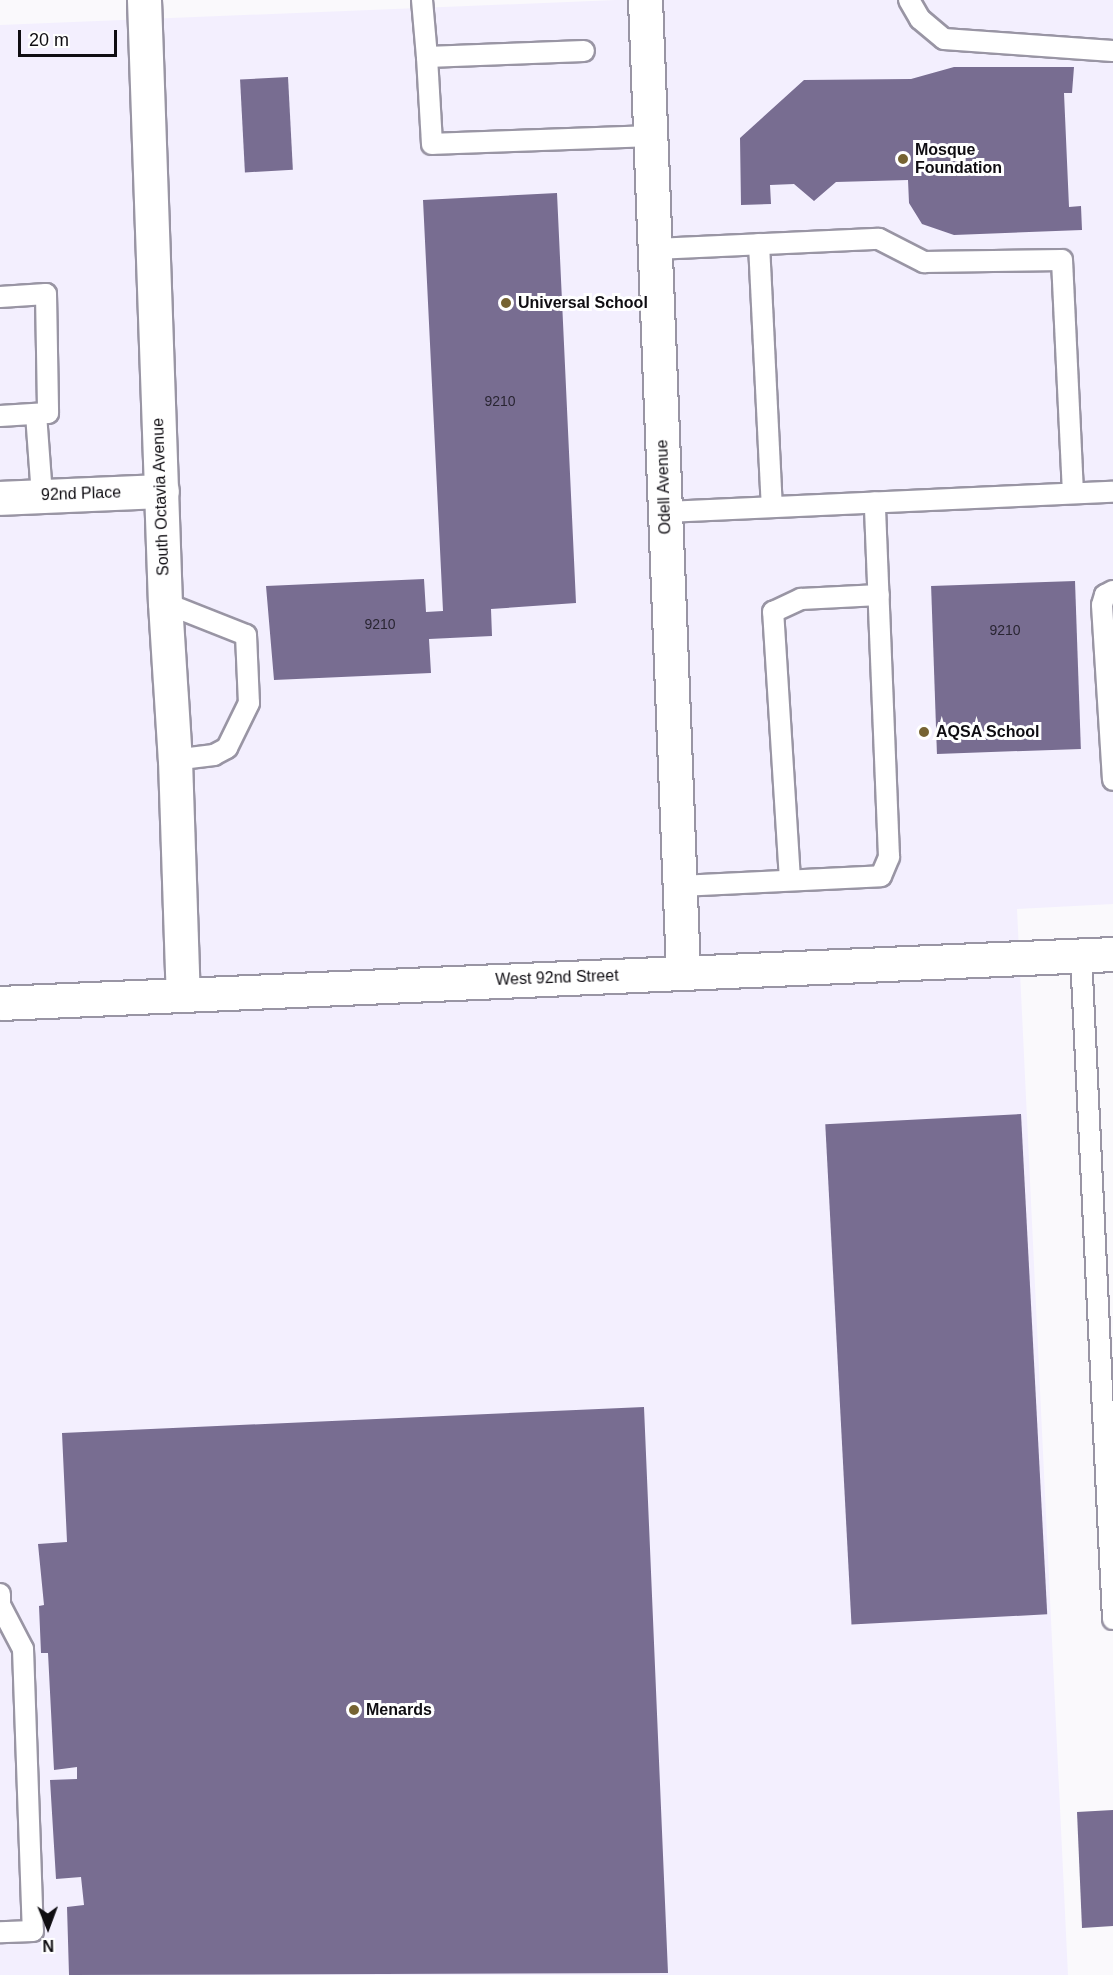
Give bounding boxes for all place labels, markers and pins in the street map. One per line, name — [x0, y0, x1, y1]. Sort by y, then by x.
place label: Mosque Foundation — [915, 140, 1002, 178]
marker: Mosque Foundation — [896, 152, 910, 166]
place label: Universal School — [518, 293, 648, 313]
marker: Universal School — [499, 296, 513, 310]
place label: AQSA School — [936, 722, 1040, 742]
marker: AQSA School — [917, 725, 931, 739]
place label: Menards — [366, 1700, 432, 1720]
marker: Menards — [347, 1703, 361, 1717]

